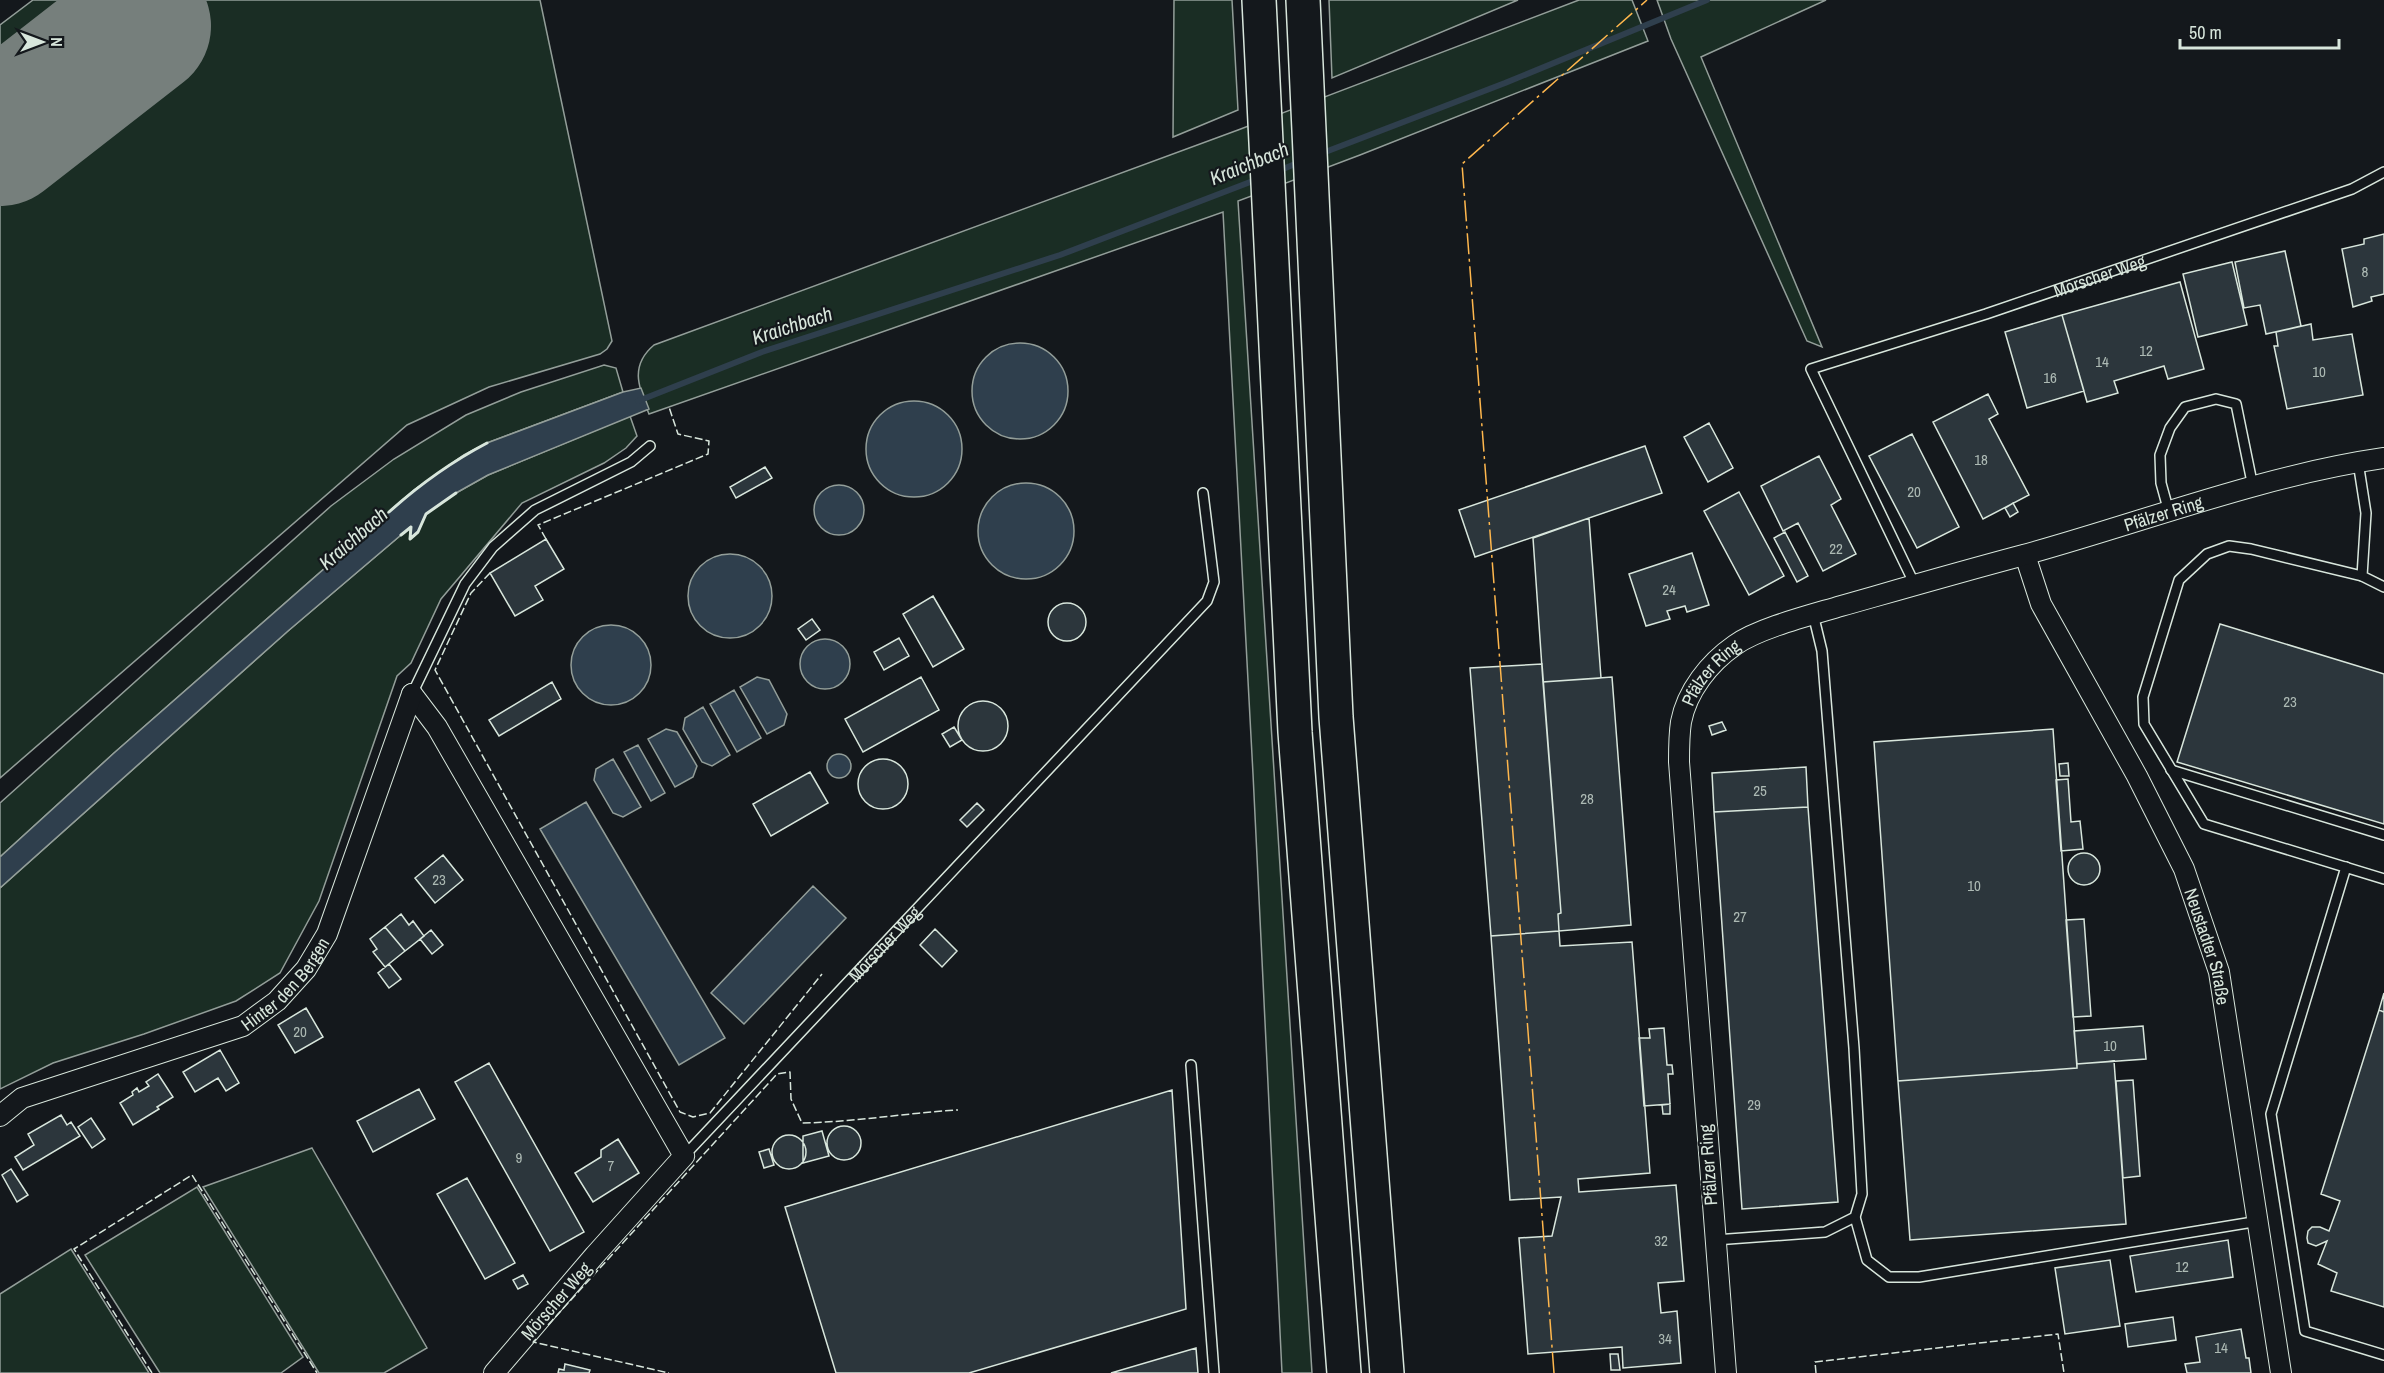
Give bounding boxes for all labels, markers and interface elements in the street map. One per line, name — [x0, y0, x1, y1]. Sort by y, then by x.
north arrow — [12, 12, 72, 72]
scale bar — [2180, 12, 2339, 50]
text: 50 m — [2189, 20, 2222, 45]
text: N — [46, 37, 68, 47]
water label: Kraichbach — [1205, 135, 1293, 191]
street label: Mörscher Weg — [2050, 248, 2150, 303]
house number: 8 — [2362, 261, 2369, 282]
water label: Kraichbach — [748, 299, 836, 351]
house number: 12 — [2139, 340, 2153, 361]
house number: 14 — [2095, 351, 2109, 372]
house number: 10 — [2312, 361, 2326, 382]
house number: 16 — [2043, 367, 2057, 388]
house number: 18 — [1974, 449, 1988, 470]
house number: 20 — [1907, 481, 1921, 502]
street label: Pfälzer Ring — [2121, 489, 2207, 537]
water label: Kraichbach — [313, 501, 393, 575]
house number: 22 — [1829, 538, 1843, 559]
house number: 24 — [1662, 579, 1676, 600]
street label: Pfälzer Ring — [1675, 632, 1746, 709]
house number: 23 — [2283, 691, 2297, 712]
house number: 25 — [1753, 780, 1767, 801]
house number: 28 — [1580, 788, 1594, 809]
house number: 23 — [432, 869, 446, 890]
house number: 10 — [1967, 875, 1981, 896]
street label: Neustadter Straße — [2179, 885, 2236, 1006]
street label: Mörscher Weg — [842, 899, 927, 987]
house number: 27 — [1733, 906, 1747, 927]
street label: Hinter den Bergen — [235, 932, 335, 1036]
house number: 20 — [293, 1021, 307, 1042]
house number: 10 — [2103, 1035, 2117, 1056]
house number: 29 — [1747, 1094, 1761, 1115]
street label: Pfälzer Ring — [1693, 1123, 1723, 1206]
house number: 9 — [516, 1147, 523, 1168]
house number: 7 — [608, 1155, 615, 1176]
house number: 32 — [1654, 1230, 1668, 1251]
street label: Mörscher Weg — [515, 1256, 597, 1345]
house number: 12 — [2175, 1256, 2189, 1277]
house number: 34 — [1658, 1328, 1672, 1349]
house number: 14 — [2214, 1337, 2228, 1358]

